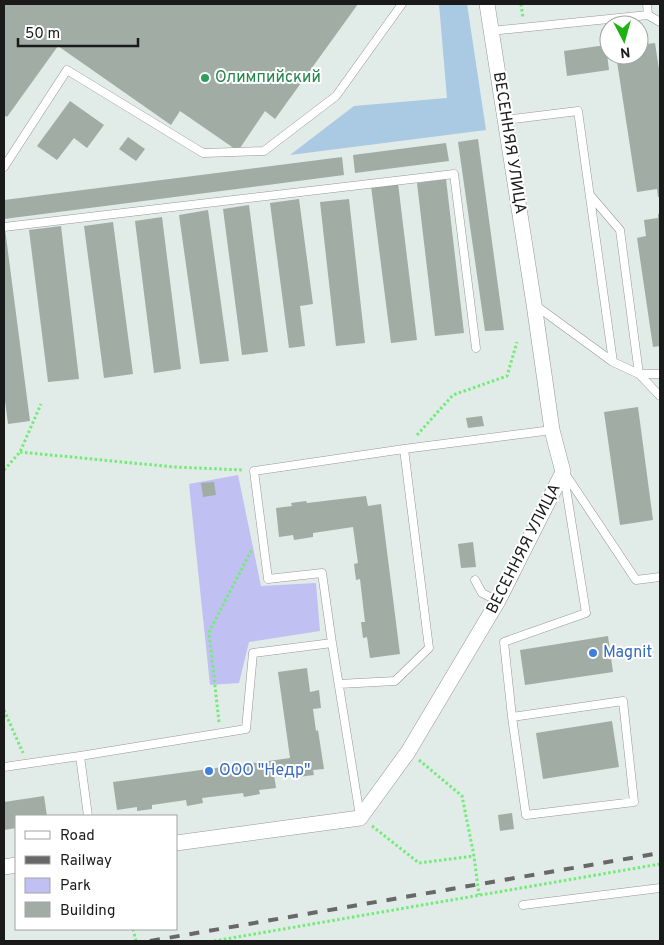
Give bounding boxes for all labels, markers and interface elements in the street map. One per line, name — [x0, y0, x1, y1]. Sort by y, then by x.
scale bar — [18, 15, 138, 47]
north arrow — [599, 15, 649, 65]
text: 50 m — [25, 25, 60, 44]
text: N — [619, 42, 631, 60]
place label: Олимпийский — [215, 68, 321, 88]
street label: ВЕСЕННЯЯ УЛИЦА — [488, 70, 530, 216]
marker: Олимпийский — [199, 72, 211, 84]
street label: ВЕСЕННЯЯ УЛИЦА — [482, 480, 566, 618]
place label: Magnit — [603, 643, 652, 663]
marker: Magnit — [587, 647, 599, 659]
place label: ООО "Недр" — [219, 761, 310, 781]
marker: ООО "Недр" — [203, 765, 215, 777]
legend — [15, 815, 178, 930]
text: Road — [60, 827, 95, 846]
text: Railway — [60, 852, 112, 871]
text: Park — [60, 877, 91, 896]
text: Building — [60, 902, 115, 921]

